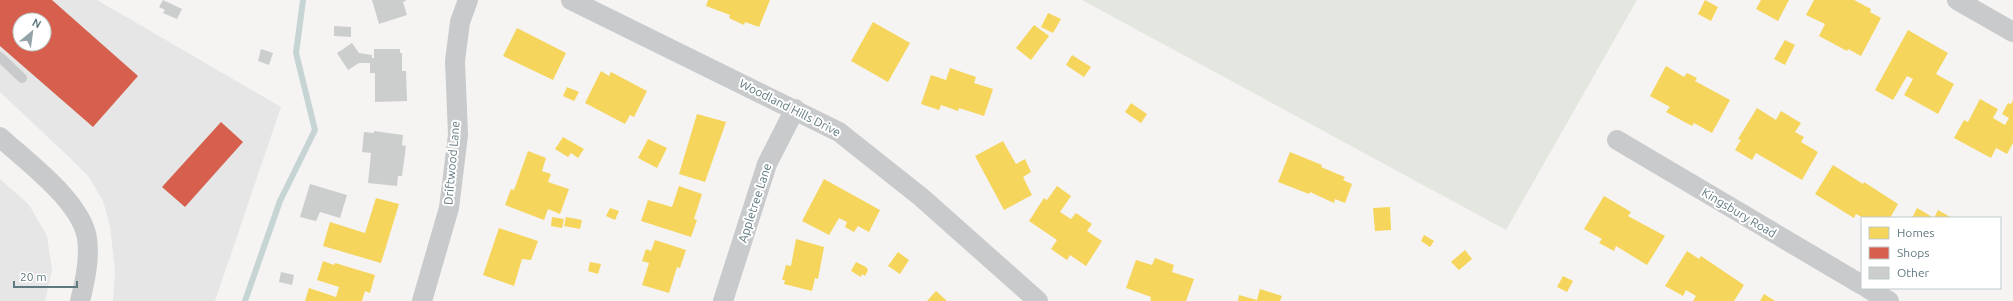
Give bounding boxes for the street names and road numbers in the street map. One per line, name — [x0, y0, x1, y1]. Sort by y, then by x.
street label: Woodland Hills Drive — [737, 76, 843, 139]
street label: Driftwood Lane — [441, 120, 462, 205]
street label: Appletree Lane — [736, 162, 773, 244]
street label: Kingsbury Road — [1700, 185, 1779, 240]

